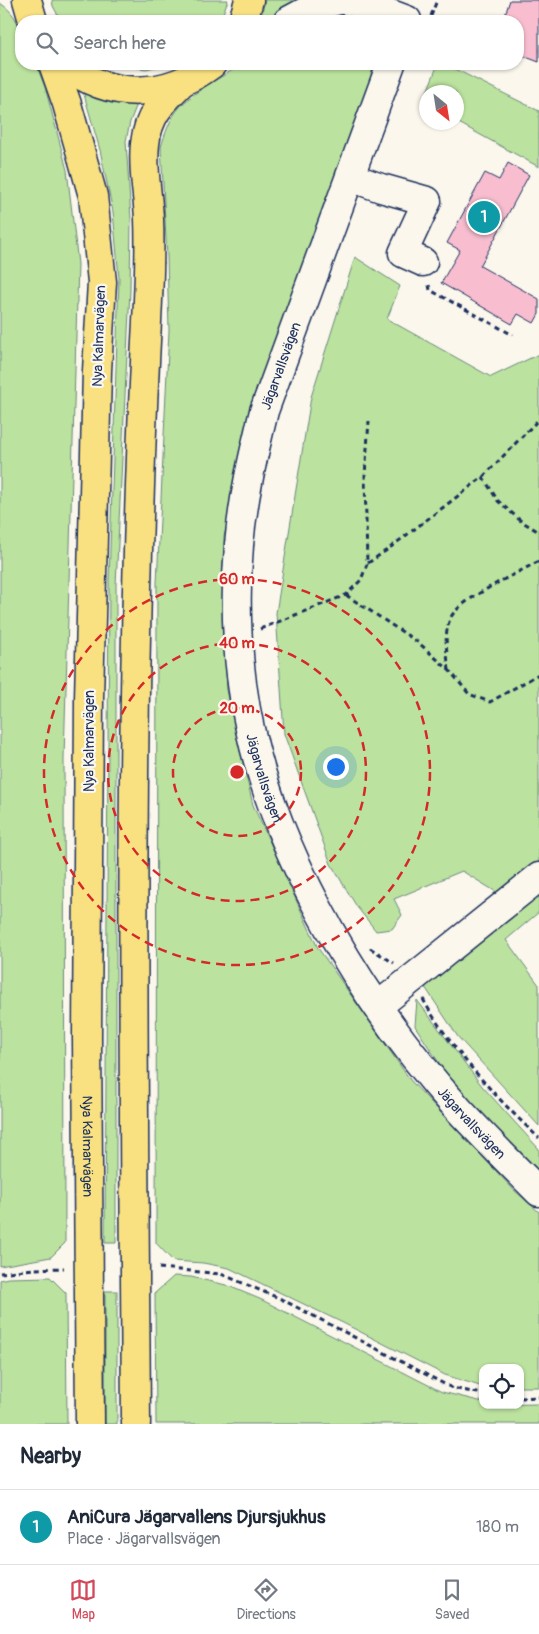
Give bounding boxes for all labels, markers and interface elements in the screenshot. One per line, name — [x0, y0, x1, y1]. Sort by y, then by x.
search box — [15, 15, 524, 70]
icon: search — [33, 29, 61, 57]
text: Search here — [73, 31, 166, 55]
north arrow — [419, 85, 464, 130]
pin: 1 — [468, 198, 500, 236]
street label: Nya Kalmarvägen — [89, 285, 109, 387]
street label: Jägarvallsvägen — [257, 320, 305, 412]
text: 60 m — [219, 570, 255, 589]
text: 40 m — [219, 634, 255, 653]
street label: Nya Kalmarvägen — [81, 690, 98, 792]
text: 20 m — [219, 699, 255, 718]
street label: Jägarvallsvägen — [243, 732, 286, 825]
your location — [323, 754, 349, 780]
centre of rings — [228, 763, 246, 781]
street label: Jägarvallsvägen — [434, 1083, 510, 1162]
street label: Nya Kalmarvägen — [79, 1095, 97, 1197]
map controls — [479, 1364, 524, 1409]
button: locate — [479, 1364, 524, 1409]
text: Nearby — [20, 1443, 81, 1470]
text: AniCura Jägarvallens Djursjukhus — [67, 1505, 325, 1529]
text: 1 — [33, 1517, 39, 1537]
text: 180 m — [476, 1517, 519, 1537]
text: Place · Jägarvallsvägen — [67, 1529, 221, 1549]
tab: Map — [69, 1576, 97, 1623]
tab: Directions — [236, 1576, 296, 1623]
tab: Saved — [435, 1576, 470, 1623]

